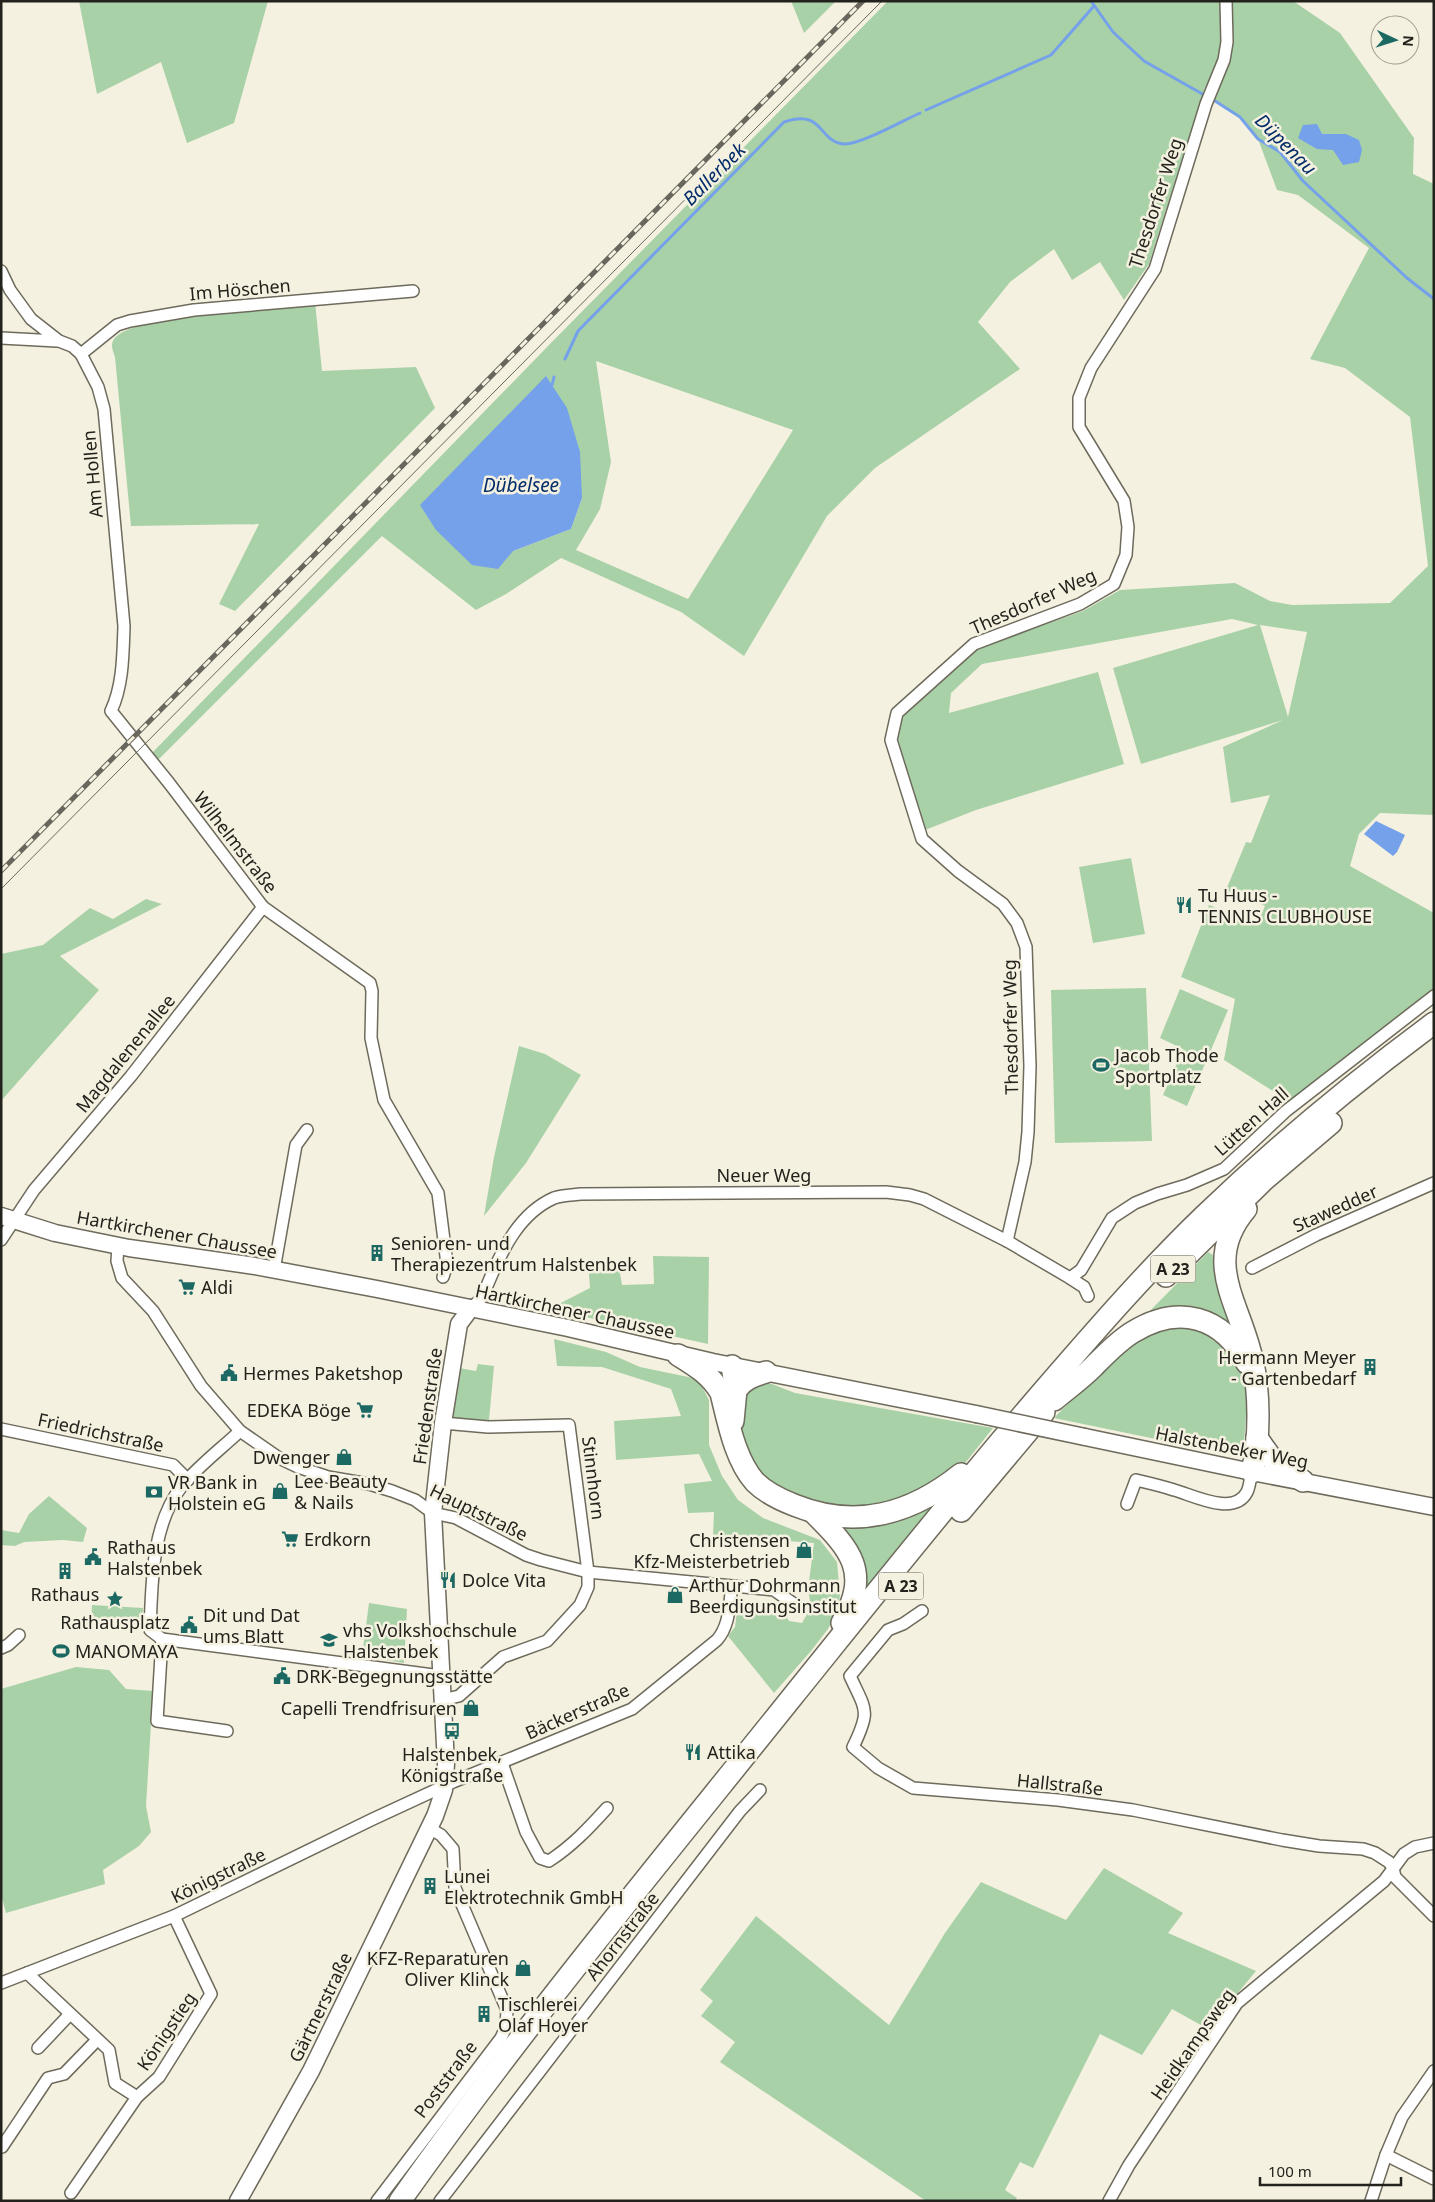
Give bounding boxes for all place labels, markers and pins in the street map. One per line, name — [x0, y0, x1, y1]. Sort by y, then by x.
place label: Tu Huus - TENNIS CLUBHOUSE — [1198, 883, 1372, 928]
restaurant icon: Tu Huus - TENNIS CLUBHOUSE — [1174, 895, 1194, 915]
place label: Jacob Thode Sportplatz — [1113, 1043, 1219, 1088]
sports icon: Jacob Thode Sportplatz — [1091, 1055, 1111, 1075]
place label: Senioren- und Therapiezentrum Halstenbek — [391, 1231, 637, 1276]
building icon: Senioren- und Therapiezentrum Halstenbek — [367, 1243, 387, 1263]
place label: Aldi — [201, 1275, 233, 1299]
supermarket icon: Aldi — [177, 1277, 197, 1297]
place label: Hermann Meyer - Gartenbedarf — [1218, 1345, 1357, 1390]
building icon: Hermann Meyer - Gartenbedarf — [1360, 1357, 1380, 1377]
place label: Hermes Paketshop — [243, 1361, 403, 1385]
public building icon: Hermes Paketshop — [219, 1363, 239, 1383]
place label: EDEKA Böge — [247, 1398, 351, 1422]
supermarket icon: EDEKA Böge — [355, 1400, 375, 1420]
place label: Dwenger — [253, 1445, 331, 1469]
shop icon: Dwenger — [334, 1447, 354, 1467]
place label: Lee Beauty & Nails — [294, 1469, 388, 1514]
place label: VR Bank in Holstein eG — [168, 1470, 266, 1515]
shop icon: Lee Beauty & Nails — [270, 1481, 290, 1501]
bank icon: VR Bank in Holstein eG — [144, 1482, 164, 1502]
place label: Erdkorn — [304, 1527, 371, 1551]
place label: Christensen Kfz-Meisterbetrieb — [634, 1528, 790, 1573]
supermarket icon: Erdkorn — [280, 1529, 300, 1549]
place label: Rathaus Halstenbek — [107, 1535, 203, 1580]
shop icon: Christensen Kfz-Meisterbetrieb — [794, 1540, 814, 1560]
public building icon: Rathaus Halstenbek — [83, 1547, 103, 1567]
building icon: Rathaus — [55, 1561, 75, 1581]
place label: Dolce Vita — [462, 1568, 546, 1592]
restaurant icon: Dolce Vita — [438, 1570, 458, 1590]
place label: Arthur Dohrmann Beerdigungsinstitut — [689, 1573, 857, 1618]
place label: Rathaus — [31, 1582, 99, 1606]
shop icon: Arthur Dohrmann Beerdigungsinstitut — [665, 1585, 685, 1605]
place icon: Rathausplatz — [105, 1589, 125, 1609]
place label: Dit und Dat ums Blatt — [203, 1603, 300, 1648]
place label: Rathausplatz — [60, 1610, 170, 1634]
public building icon: Dit und Dat ums Blatt — [179, 1615, 199, 1635]
place label: vhs Volkshochschule Halstenbek — [343, 1618, 517, 1663]
school or university icon: vhs Volkshochschule Halstenbek — [319, 1630, 339, 1650]
place label: MANOMAYA — [75, 1639, 178, 1663]
sports icon: MANOMAYA — [51, 1641, 71, 1661]
place label: DRK-Begegnungsstätte — [296, 1664, 493, 1688]
public building icon: DRK-Begegnungsstätte — [272, 1666, 292, 1686]
place label: Capelli Trendfrisuren — [281, 1696, 457, 1720]
shop icon: Capelli Trendfrisuren — [461, 1698, 481, 1718]
bus stop icon: Halstenbek, Königstraße — [442, 1721, 462, 1741]
place label: Attika — [707, 1740, 756, 1764]
place label: Halstenbek, Königstraße — [401, 1742, 503, 1787]
restaurant icon: Attika — [683, 1742, 703, 1762]
place label: Lunei Elektrotechnik GmbH — [444, 1864, 624, 1909]
building icon: Lunei Elektrotechnik GmbH — [420, 1876, 440, 1896]
place label: KFZ-Reparaturen Oliver Klinck — [367, 1946, 509, 1991]
shop icon: KFZ-Reparaturen Oliver Klinck — [513, 1958, 533, 1978]
place label: Tischlerei Olaf Hoyer — [498, 1992, 589, 2037]
building icon: Tischlerei Olaf Hoyer — [474, 2004, 494, 2024]

